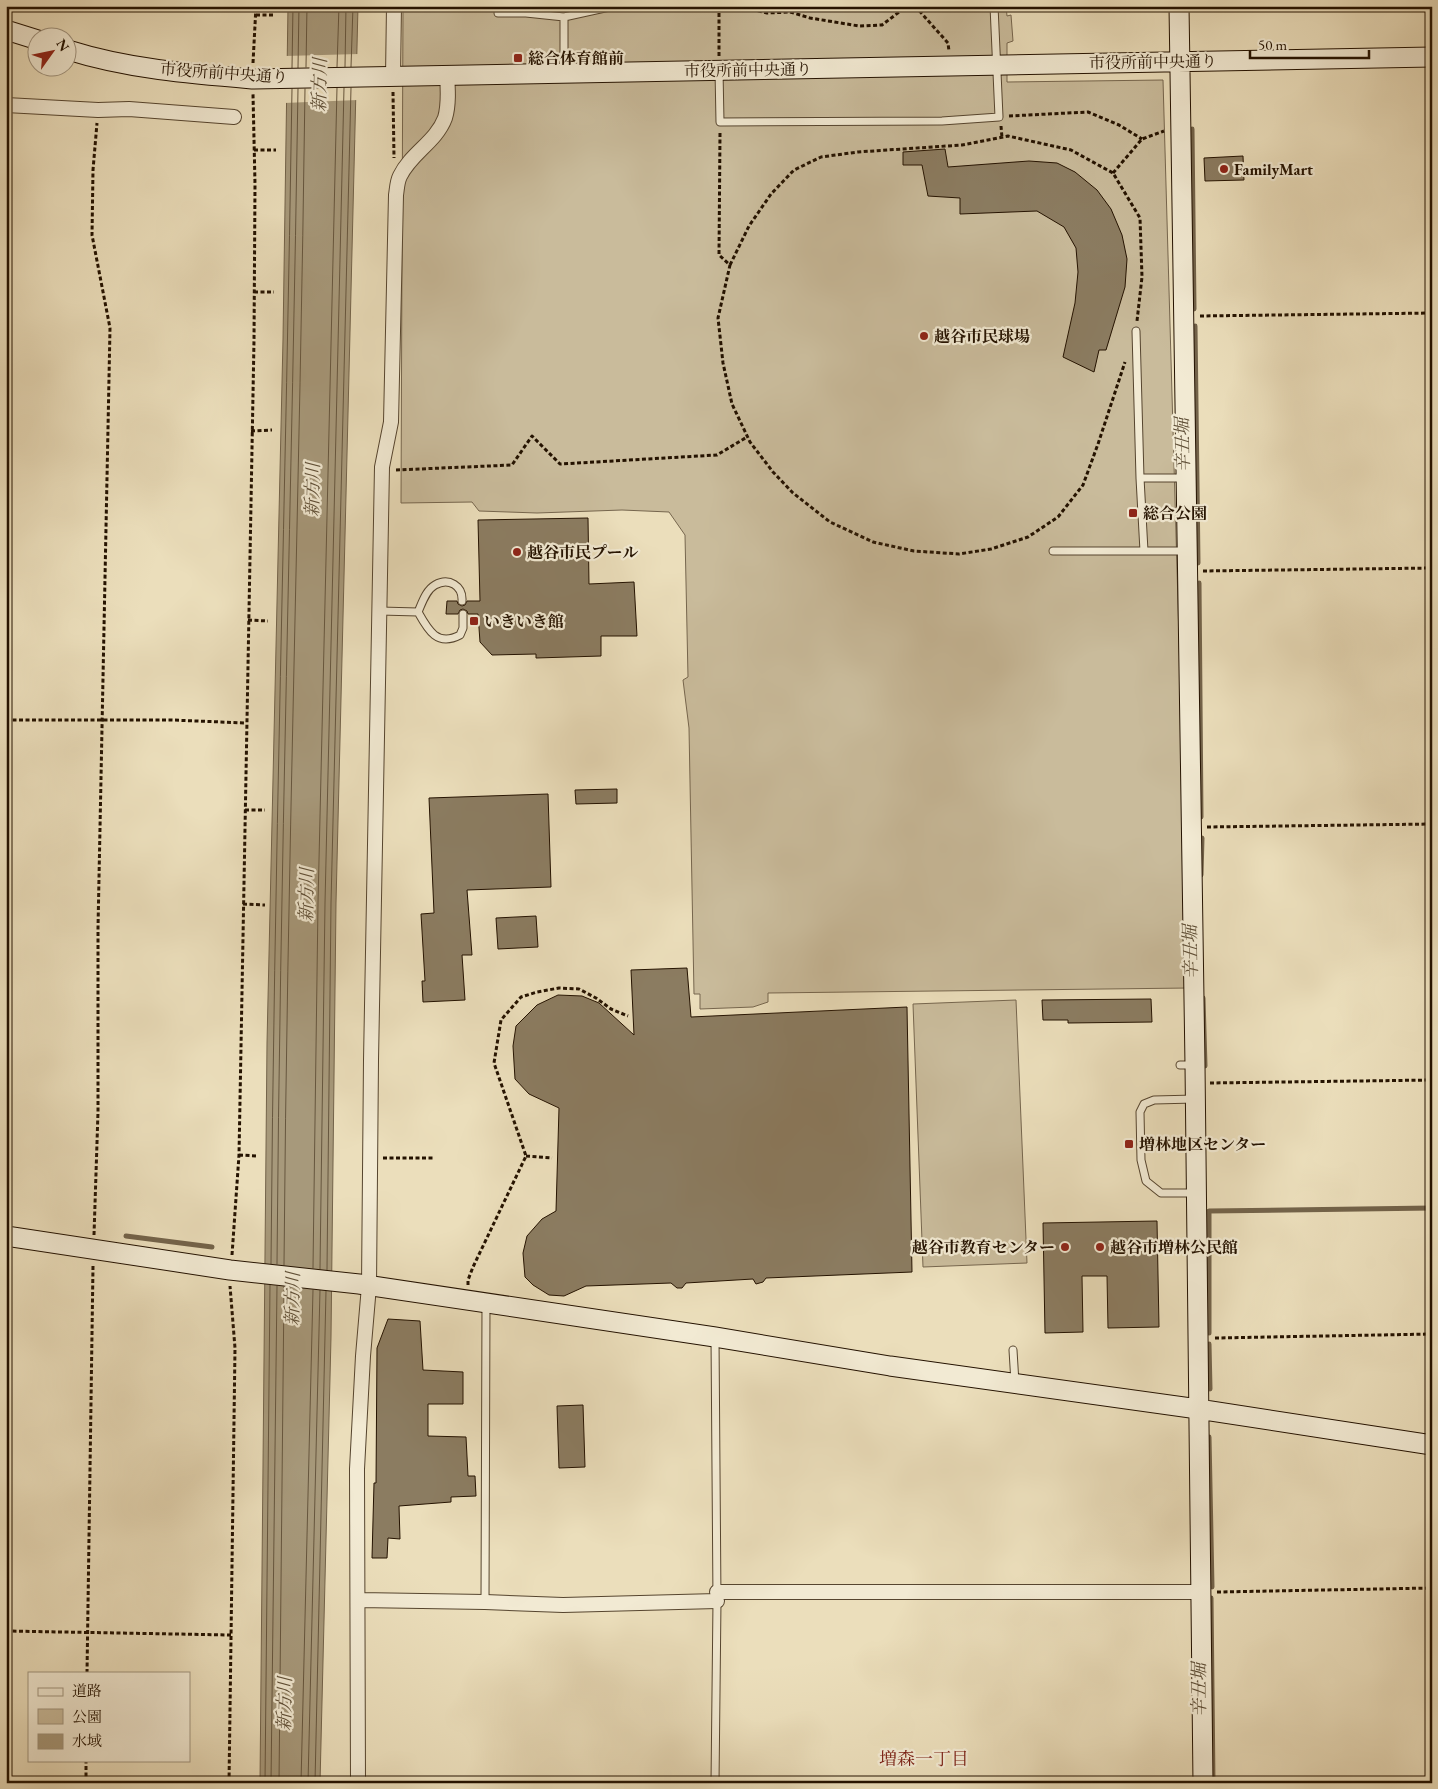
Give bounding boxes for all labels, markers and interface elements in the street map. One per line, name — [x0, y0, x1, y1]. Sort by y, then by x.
north arrow — [28, 28, 78, 78]
scale bar — [1250, 28, 1369, 60]
text: N — [52, 35, 74, 55]
text: 50 m — [1258, 35, 1287, 54]
place label: 総合体育館前 — [528, 48, 624, 69]
street label: 市役所前中央通り — [1089, 50, 1217, 74]
marker: 総合体育館前 — [512, 52, 524, 64]
water label: 新方川 — [307, 56, 331, 112]
street label: 市役所前中央通り — [159, 58, 289, 88]
street label: 市役所前中央通り — [684, 58, 812, 82]
place label: FamilyMart — [1234, 159, 1313, 180]
marker: FamilyMart — [1218, 163, 1230, 175]
place label: 越谷市民球場 — [934, 326, 1030, 347]
marker: 越谷市民球場 — [918, 330, 930, 342]
water label: 辛丑堀 — [1170, 415, 1194, 472]
water label: 新方川 — [300, 461, 324, 517]
place label: 総合公園 — [1143, 503, 1207, 524]
marker: 総合公園 — [1127, 507, 1139, 519]
place label: 越谷市民プール — [527, 542, 638, 563]
marker: 越谷市民プール — [511, 546, 523, 558]
place label: いきいき館 — [484, 611, 564, 632]
marker: いきいき館 — [468, 615, 480, 627]
water label: 新方川 — [294, 866, 318, 922]
water label: 辛丑堀 — [1178, 922, 1202, 979]
place label: 増林地区センター — [1139, 1134, 1266, 1155]
marker: 増林地区センター — [1123, 1138, 1135, 1150]
place label: 越谷市教育センター — [912, 1237, 1055, 1258]
place label: 越谷市増林公民館 — [1110, 1237, 1238, 1258]
marker: 越谷市教育センター — [1059, 1241, 1071, 1253]
marker: 越谷市増林公民館 — [1094, 1241, 1106, 1253]
water label: 新方川 — [280, 1270, 304, 1326]
water label: 辛丑堀 — [1187, 1660, 1210, 1717]
legend — [28, 1672, 190, 1762]
water label: 新方川 — [272, 1675, 296, 1731]
text: 道路 — [72, 1681, 102, 1700]
text: 公園 — [72, 1707, 102, 1726]
text: 水域 — [72, 1731, 102, 1750]
district label: 増森一丁目 — [879, 1747, 969, 1770]

